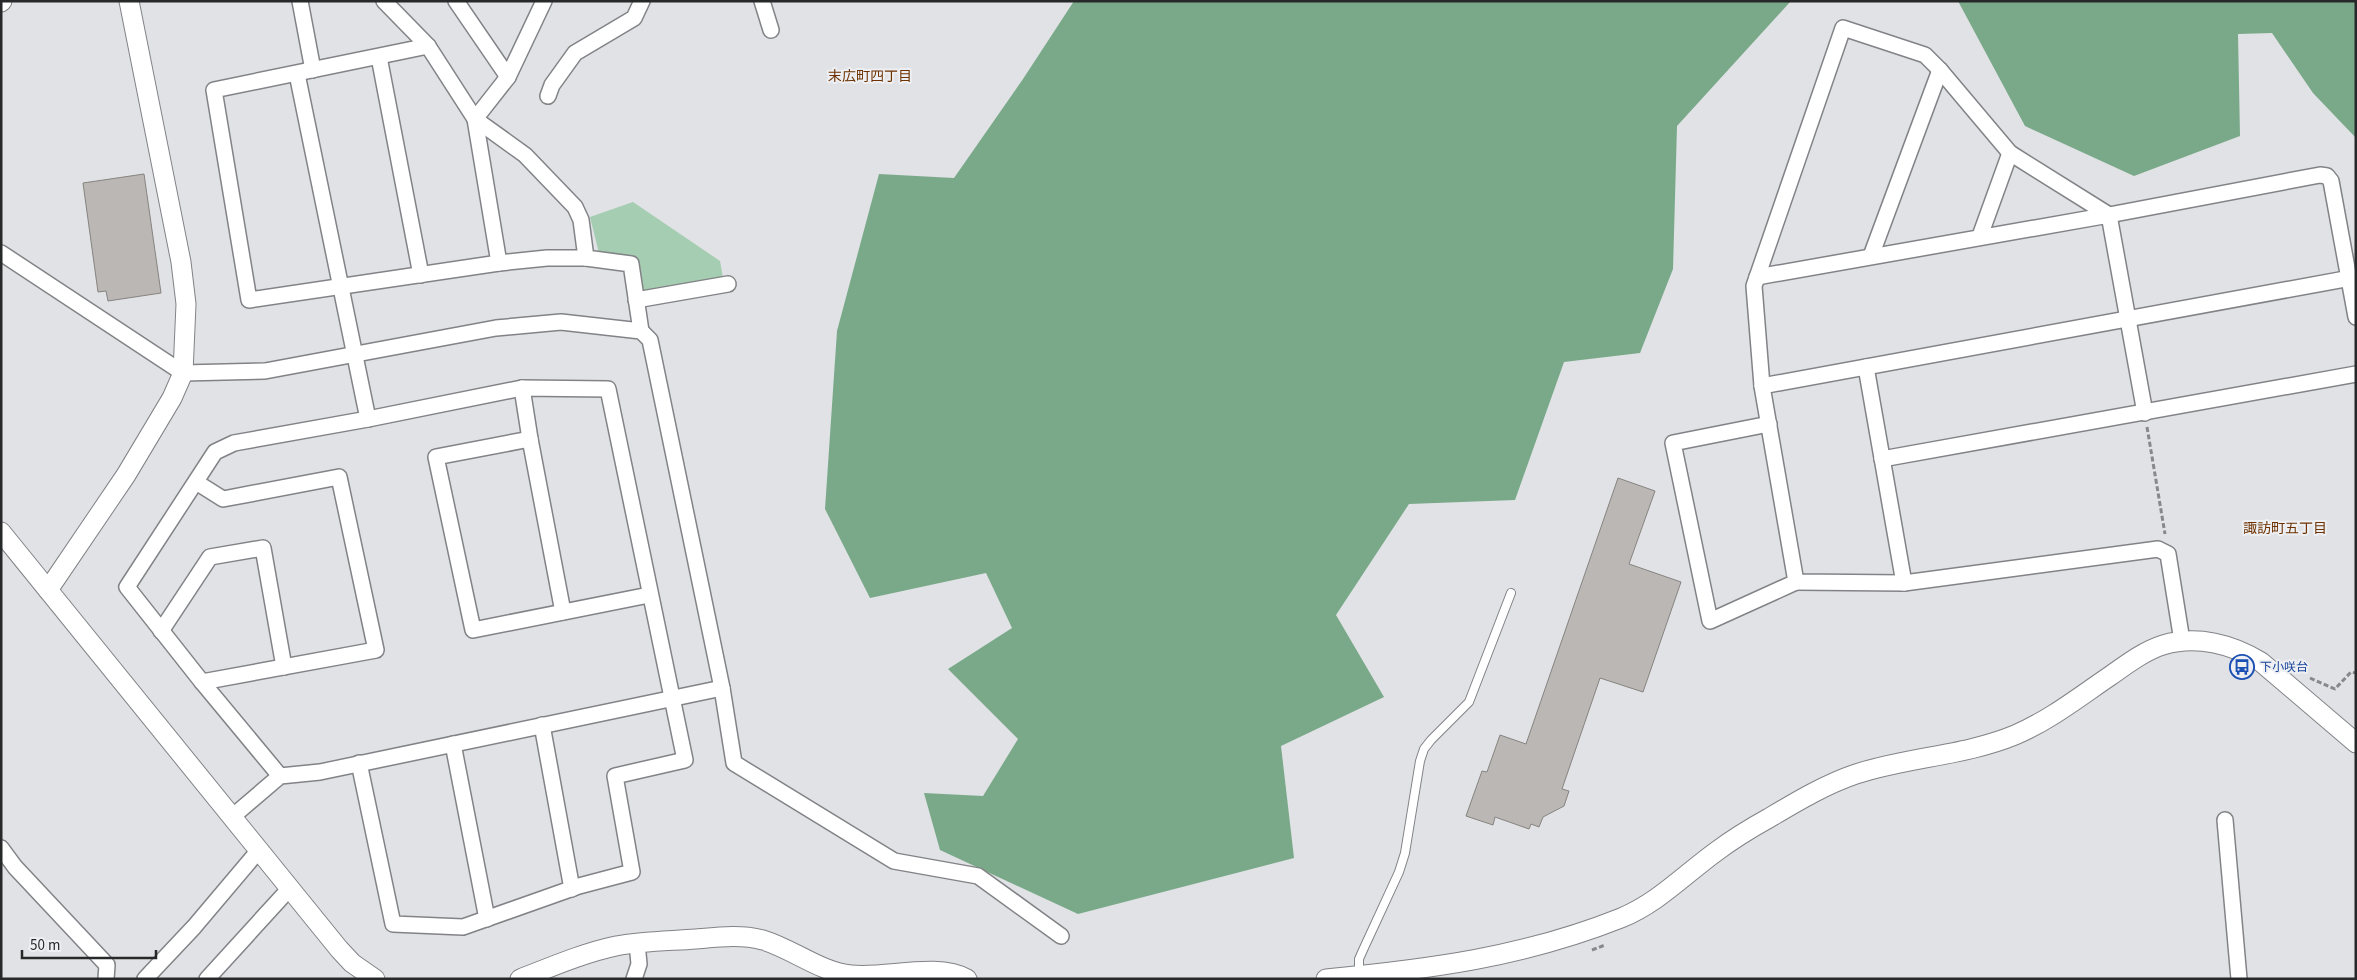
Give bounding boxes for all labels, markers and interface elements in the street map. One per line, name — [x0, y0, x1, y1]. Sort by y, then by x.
district label: 末広町四丁目 — [828, 67, 912, 87]
district label: 諏訪町五丁目 — [2243, 519, 2327, 539]
bus stop icon: 下小咲台 — [2229, 654, 2255, 680]
place label: 下小咲台 — [2260, 659, 2308, 676]
scale bar — [22, 928, 156, 960]
text: 50 m — [30, 935, 60, 956]

